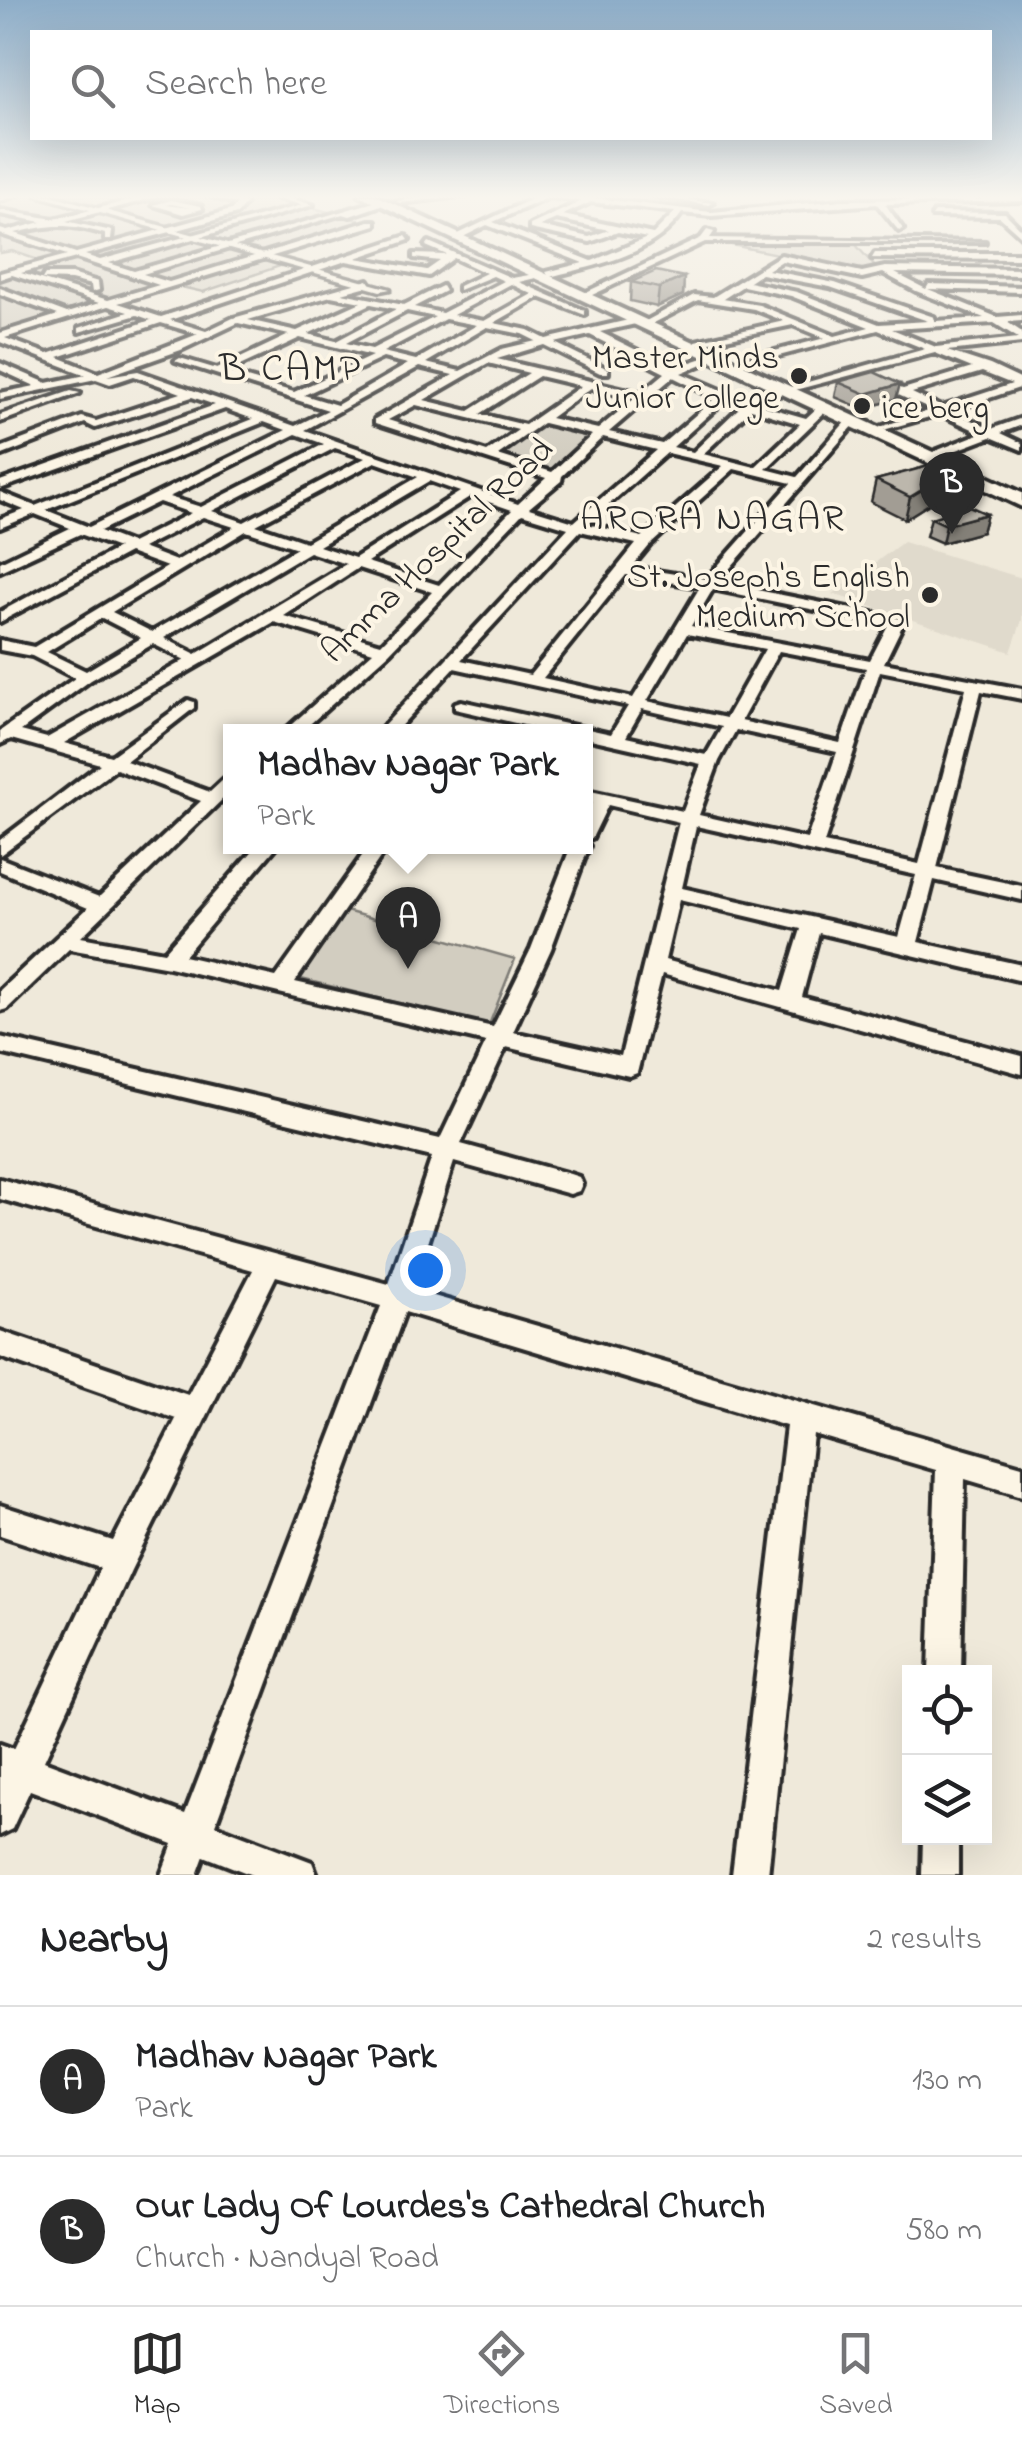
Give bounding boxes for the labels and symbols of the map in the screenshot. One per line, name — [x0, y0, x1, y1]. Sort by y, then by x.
place label: Master Minds Junior College — [585, 334, 779, 425]
district label: B CAMP — [218, 341, 363, 400]
marker: Master Minds Junior College — [788, 365, 810, 387]
place label: ice berg — [882, 384, 989, 435]
marker: ice berg — [851, 395, 873, 417]
street label: Amma Hospital Road — [310, 427, 566, 676]
pin: B — [920, 452, 984, 534]
district label: ARORA NAGAR — [580, 492, 846, 548]
place label: St. Joseph's English Medium School — [627, 553, 910, 644]
marker: St. Joseph's English Medium School — [919, 584, 941, 606]
pin: A — [376, 886, 440, 969]
your location — [400, 1245, 451, 1296]

